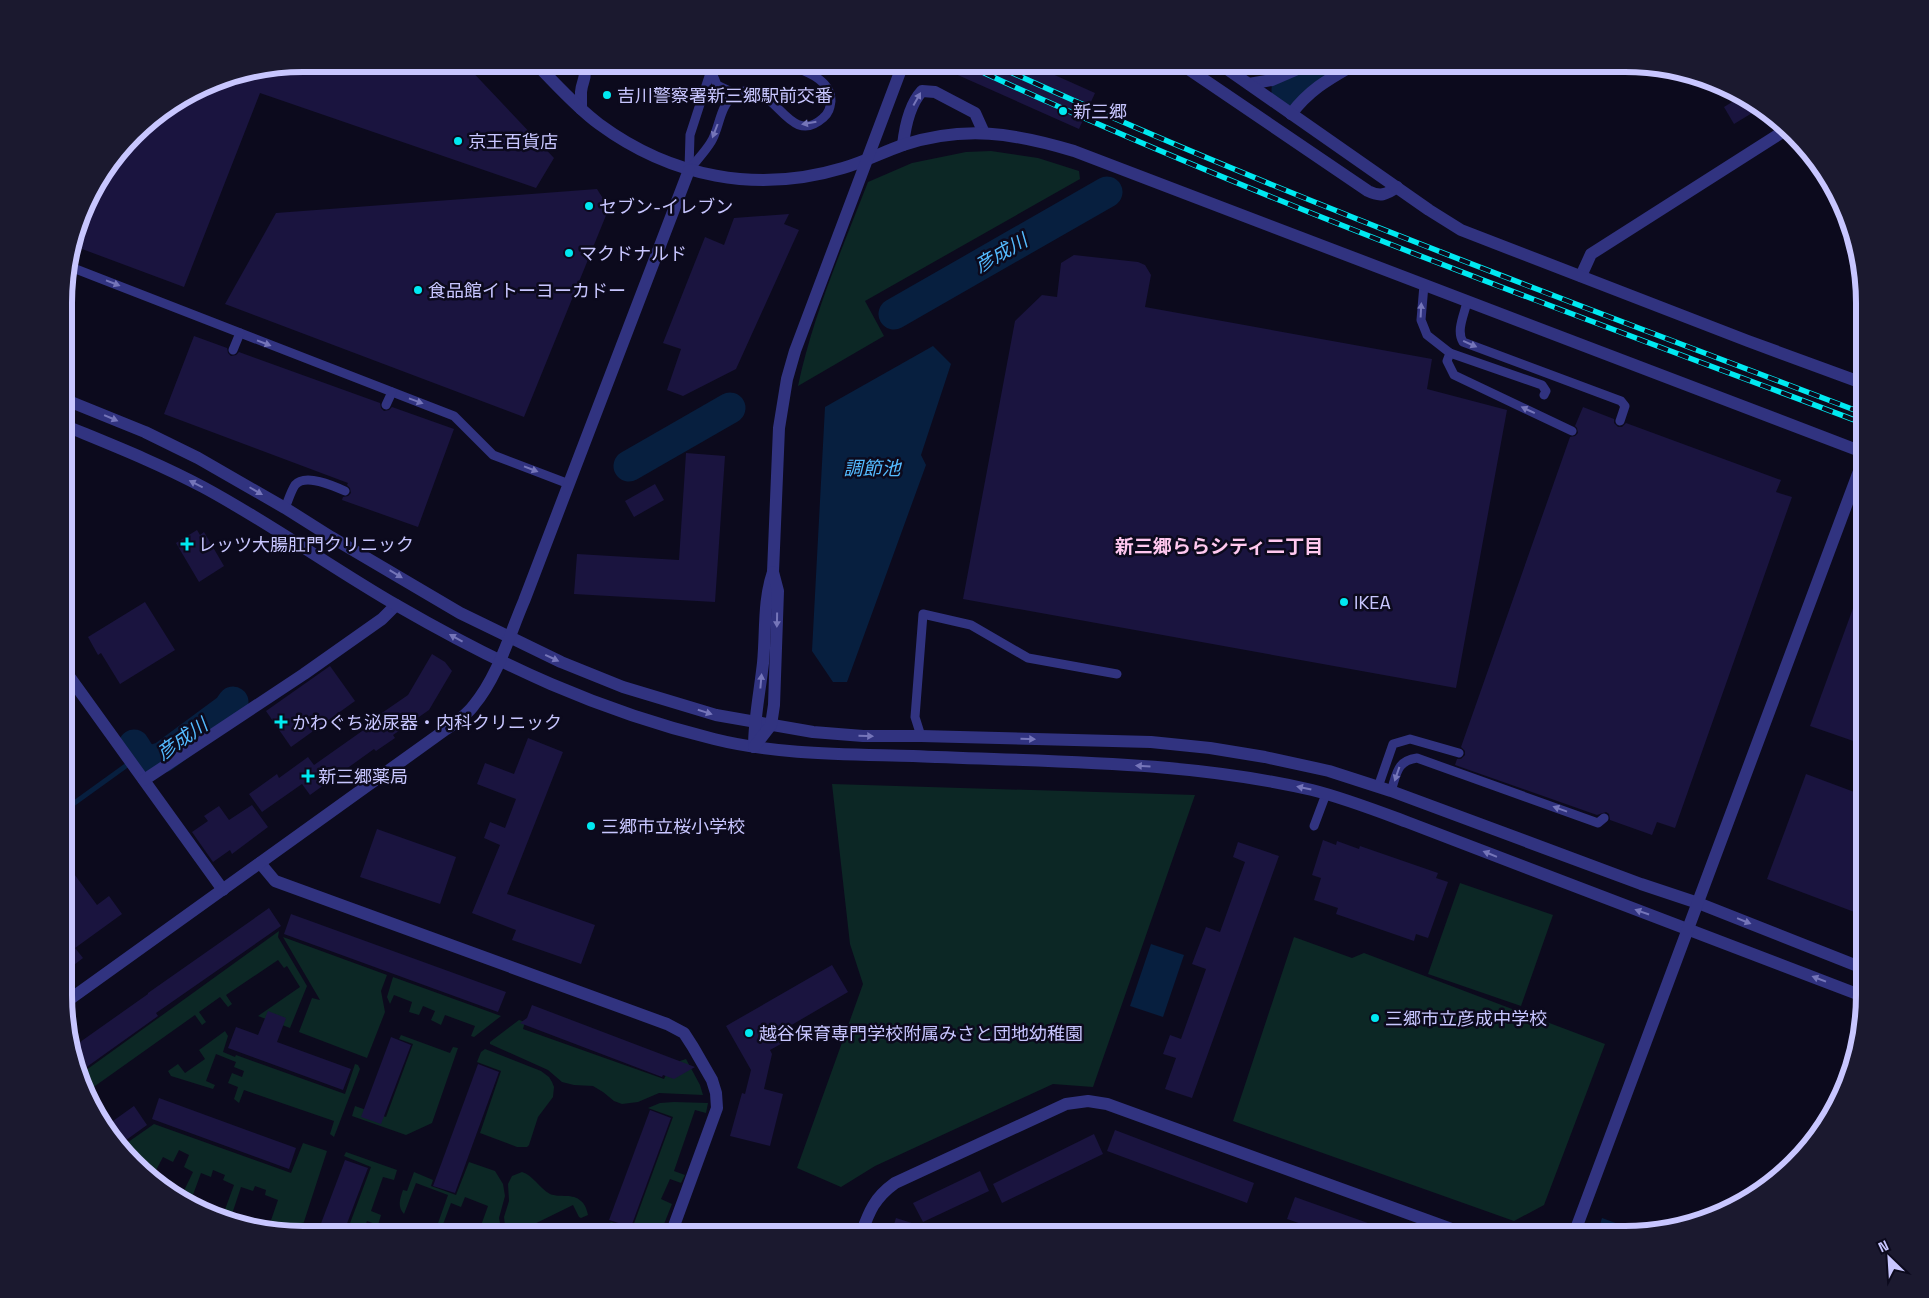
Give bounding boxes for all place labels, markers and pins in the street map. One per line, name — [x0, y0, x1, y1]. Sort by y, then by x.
place label: 吉川警察署新三郷駅前交番 — [617, 84, 833, 107]
marker: 吉川警察署新三郷駅前交番 — [601, 89, 613, 101]
place label: 新三郷 — [1073, 100, 1127, 123]
marker: 新三郷 — [1057, 105, 1069, 117]
place label: 京王百貨店 — [468, 130, 558, 153]
marker: 京王百貨店 — [452, 135, 464, 147]
place label: セブン-イレブン — [599, 195, 733, 218]
marker: セブン-イレブン — [583, 200, 595, 212]
place label: マクドナルド — [579, 242, 687, 265]
marker: マクドナルド — [563, 247, 575, 259]
place label: 食品館イトーヨーカドー — [428, 279, 626, 302]
marker: 食品館イトーヨーカドー — [412, 284, 424, 296]
place label: レッツ大腸肛門クリニック — [198, 533, 414, 556]
marker: レッツ大腸肛門クリニック — [180, 537, 194, 551]
place label: IKEA — [1354, 591, 1391, 614]
marker: IKEA — [1338, 596, 1350, 608]
place label: かわぐち泌尿器・内科クリニック — [292, 711, 562, 734]
marker: かわぐち泌尿器・内科クリニック — [274, 715, 288, 729]
place label: 新三郷薬局 — [318, 765, 408, 788]
marker: 新三郷薬局 — [302, 770, 314, 782]
place label: 三郷市立桜小学校 — [601, 815, 745, 838]
marker: 三郷市立桜小学校 — [585, 820, 597, 832]
place label: 三郷市立彦成中学校 — [1385, 1007, 1547, 1030]
marker: 三郷市立彦成中学校 — [1369, 1012, 1381, 1024]
place label: 越谷保育専門学校附属みさと団地幼稚園 — [759, 1022, 1083, 1045]
marker: 越谷保育専門学校附属みさと団地幼稚園 — [743, 1027, 755, 1039]

